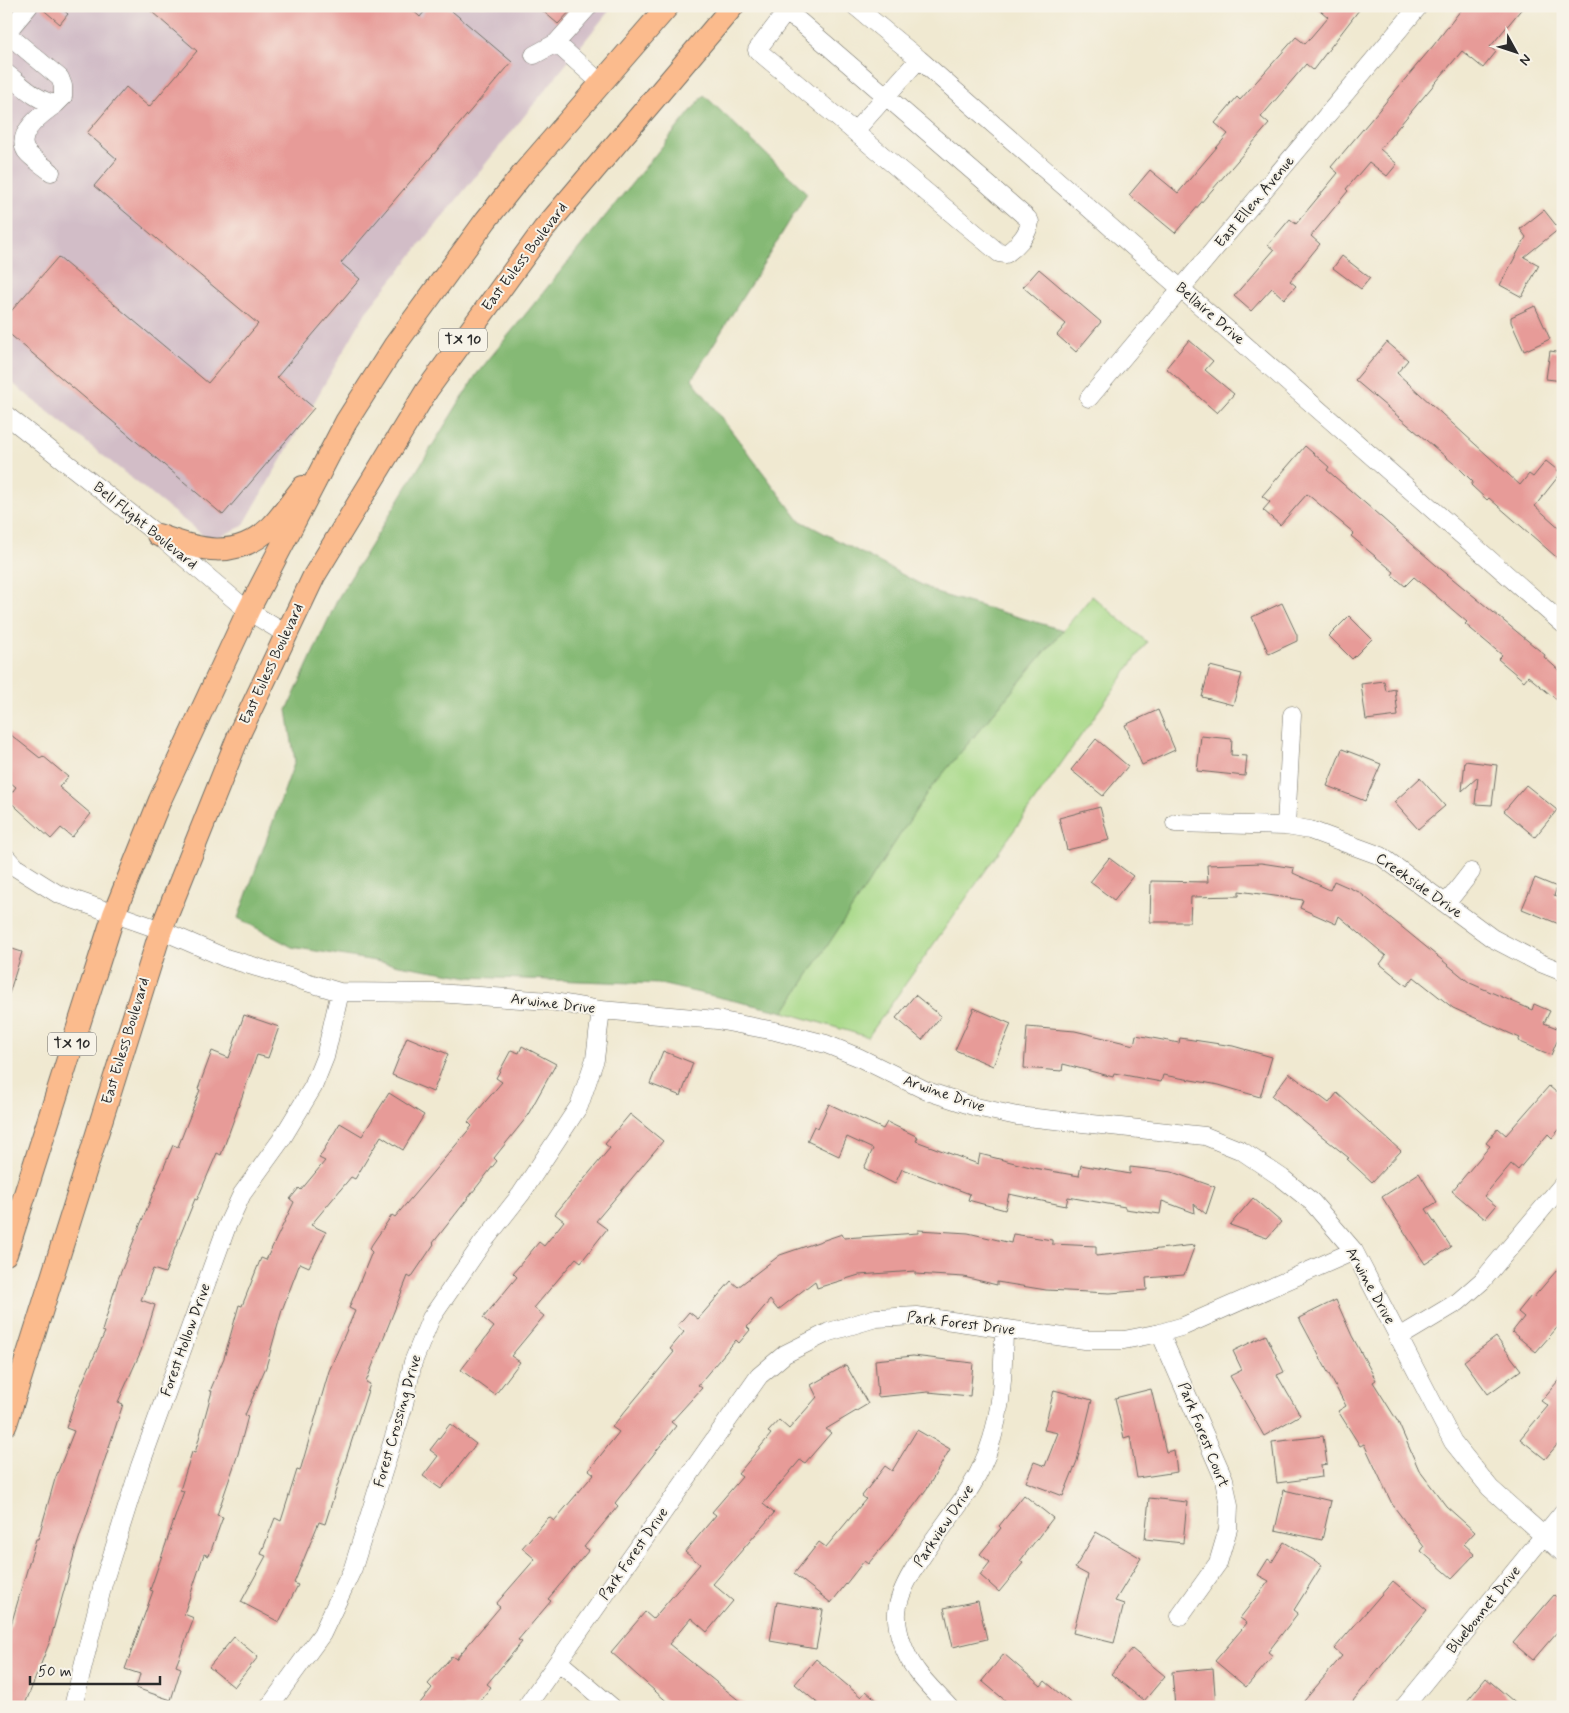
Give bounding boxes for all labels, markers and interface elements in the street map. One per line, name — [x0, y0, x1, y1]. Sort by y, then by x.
north arrow — [1492, 28, 1542, 78]
text: N — [1515, 50, 1535, 69]
street label: East Ellen Avenue — [1211, 152, 1299, 252]
street label: East Euless Boulevard — [477, 198, 573, 316]
street label: Bellaire Drive — [1171, 278, 1249, 350]
road number: TX 10 — [439, 328, 487, 352]
street label: Bell Flight Boulevard — [89, 478, 201, 574]
street label: East Euless Boulevard — [235, 600, 309, 728]
street label: Creekside Drive — [1372, 849, 1466, 923]
street label: East Euless Boulevard — [97, 975, 155, 1107]
street label: Arwine Drive — [509, 989, 597, 1019]
road number: TX 10 — [48, 1032, 96, 1056]
street label: Arwine Drive — [900, 1071, 988, 1117]
street label: Arwine Drive — [1341, 1244, 1400, 1328]
street label: Forest Hollow Drive — [156, 1280, 216, 1399]
street label: Park Forest Drive — [906, 1307, 1016, 1341]
street label: Forest Crossing Drive — [369, 1352, 427, 1490]
street label: Park Forest Court — [1173, 1379, 1233, 1491]
street label: Parkview Drive — [909, 1481, 979, 1571]
street label: Park Forest Drive — [595, 1504, 673, 1604]
street label: Bluebonnet Drive — [1442, 1562, 1526, 1658]
scale bar — [30, 1653, 160, 1685]
text: 50 m — [38, 1662, 72, 1682]

